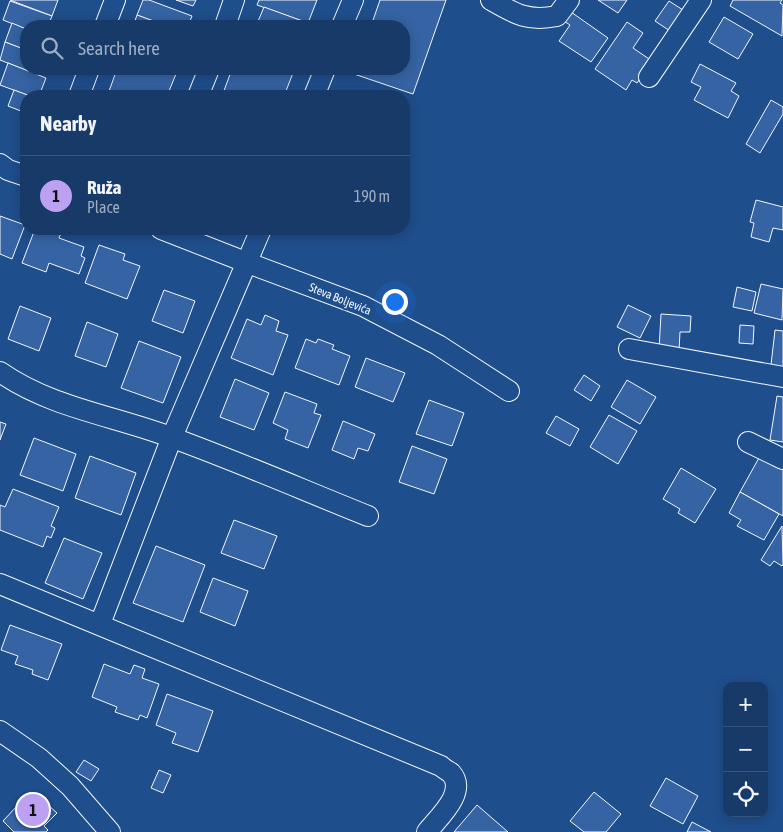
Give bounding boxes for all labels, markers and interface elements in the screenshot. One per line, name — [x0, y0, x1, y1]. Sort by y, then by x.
search box — [20, 20, 410, 75]
icon: search — [38, 34, 66, 62]
text: Search here — [78, 37, 160, 59]
text: Nearby — [40, 111, 96, 135]
text: Ruža — [87, 176, 121, 198]
text: 1 — [52, 187, 60, 205]
text: 190 m — [354, 187, 390, 205]
text: Place — [87, 198, 120, 216]
street label: Steva Boljevića — [307, 280, 373, 318]
your location — [382, 289, 408, 315]
map controls — [723, 682, 768, 817]
button: + — [723, 682, 768, 727]
button: − — [723, 727, 768, 772]
button: locate — [723, 772, 768, 817]
pin: 1 — [17, 791, 49, 829]

